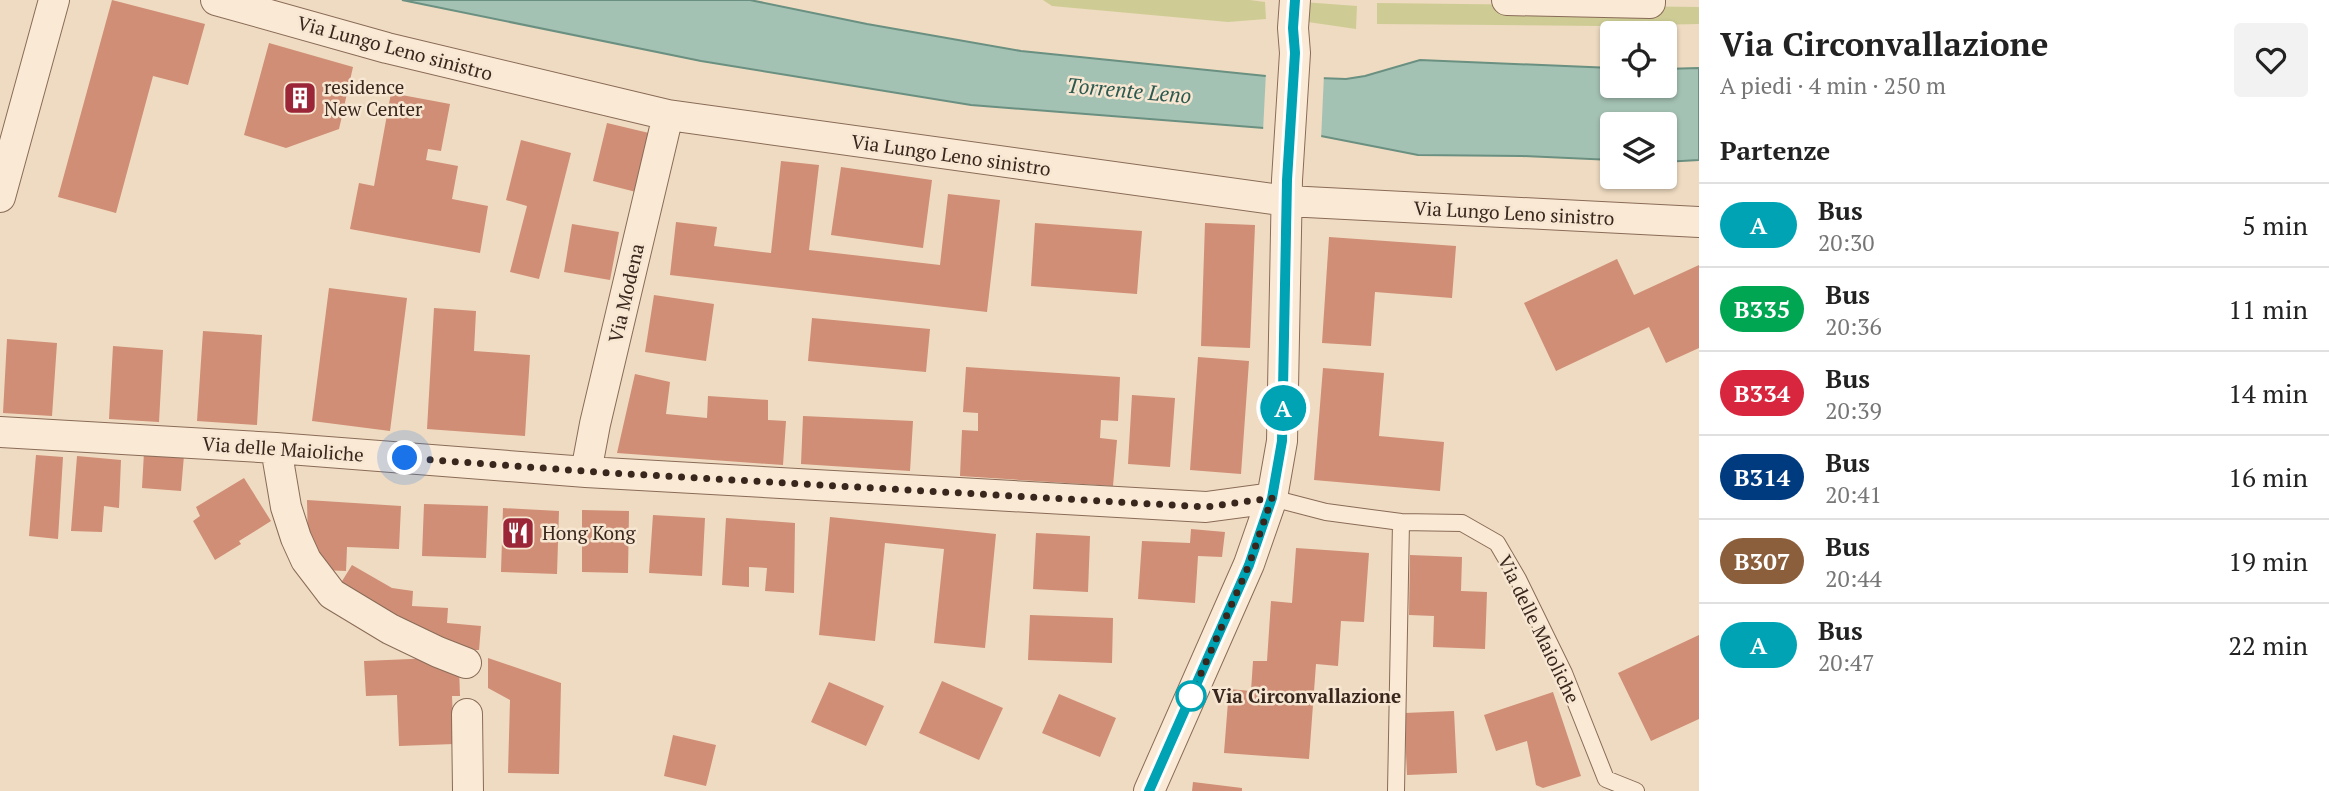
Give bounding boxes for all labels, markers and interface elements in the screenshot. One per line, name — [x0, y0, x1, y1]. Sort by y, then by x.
street label: Via Lungo Leno sinistro — [295, 9, 495, 86]
map controls — [1600, 21, 1677, 189]
button: locate — [1600, 21, 1677, 98]
text: Via Circonvallazione — [1720, 22, 2049, 65]
button: heart — [2234, 23, 2308, 97]
text: A piedi · 4 min · 250 m — [1720, 70, 1946, 101]
water label: Torrente Leno — [1066, 71, 1193, 109]
place label: residence New Center — [324, 74, 423, 121]
building icon: residence New Center — [281, 79, 319, 117]
button: layers — [1600, 112, 1677, 189]
street label: Via Lungo Leno sinistro — [850, 128, 1052, 181]
text: Partenze — [1720, 133, 1830, 167]
text: Bus — [1818, 193, 1863, 227]
street label: Via Lungo Leno sinistro — [1413, 195, 1615, 230]
text: 5 min — [2242, 208, 2308, 242]
text: A — [1750, 209, 1767, 241]
text: 20:30 — [1818, 227, 1875, 258]
street label: Via Modena — [602, 241, 649, 345]
text: Bus — [1825, 277, 1870, 311]
text: 11 min — [2228, 292, 2308, 326]
text: B335 — [1734, 293, 1790, 325]
text: 20:36 — [1825, 311, 1882, 342]
text: Bus — [1825, 361, 1870, 395]
text: 14 min — [2228, 376, 2308, 410]
text: B334 — [1734, 377, 1790, 409]
line badge: A — [1260, 385, 1306, 431]
text: A — [1274, 392, 1292, 424]
text: 20:39 — [1825, 395, 1882, 426]
street label: Via delle Maioliche — [201, 430, 365, 467]
your location — [387, 440, 422, 475]
text: Bus — [1825, 445, 1870, 479]
text: 16 min — [2228, 460, 2308, 494]
text: B314 — [1734, 461, 1790, 493]
text: 20:41 — [1825, 479, 1882, 510]
restaurant icon: Hong Kong — [499, 514, 537, 552]
place label: Hong Kong — [542, 520, 636, 545]
text: Bus — [1825, 529, 1870, 563]
text: 19 min — [2228, 544, 2308, 578]
text: B307 — [1734, 545, 1790, 577]
street label: Via delle Maioliche — [1493, 551, 1586, 707]
text: 20:44 — [1825, 563, 1882, 594]
text: Bus — [1818, 613, 1863, 647]
text: 22 min — [2228, 628, 2308, 662]
text: A — [1750, 629, 1767, 661]
text: 20:47 — [1818, 647, 1875, 678]
marker: Via Circonvallazione — [1176, 681, 1206, 711]
place label: Via Circonvallazione — [1212, 683, 1401, 708]

